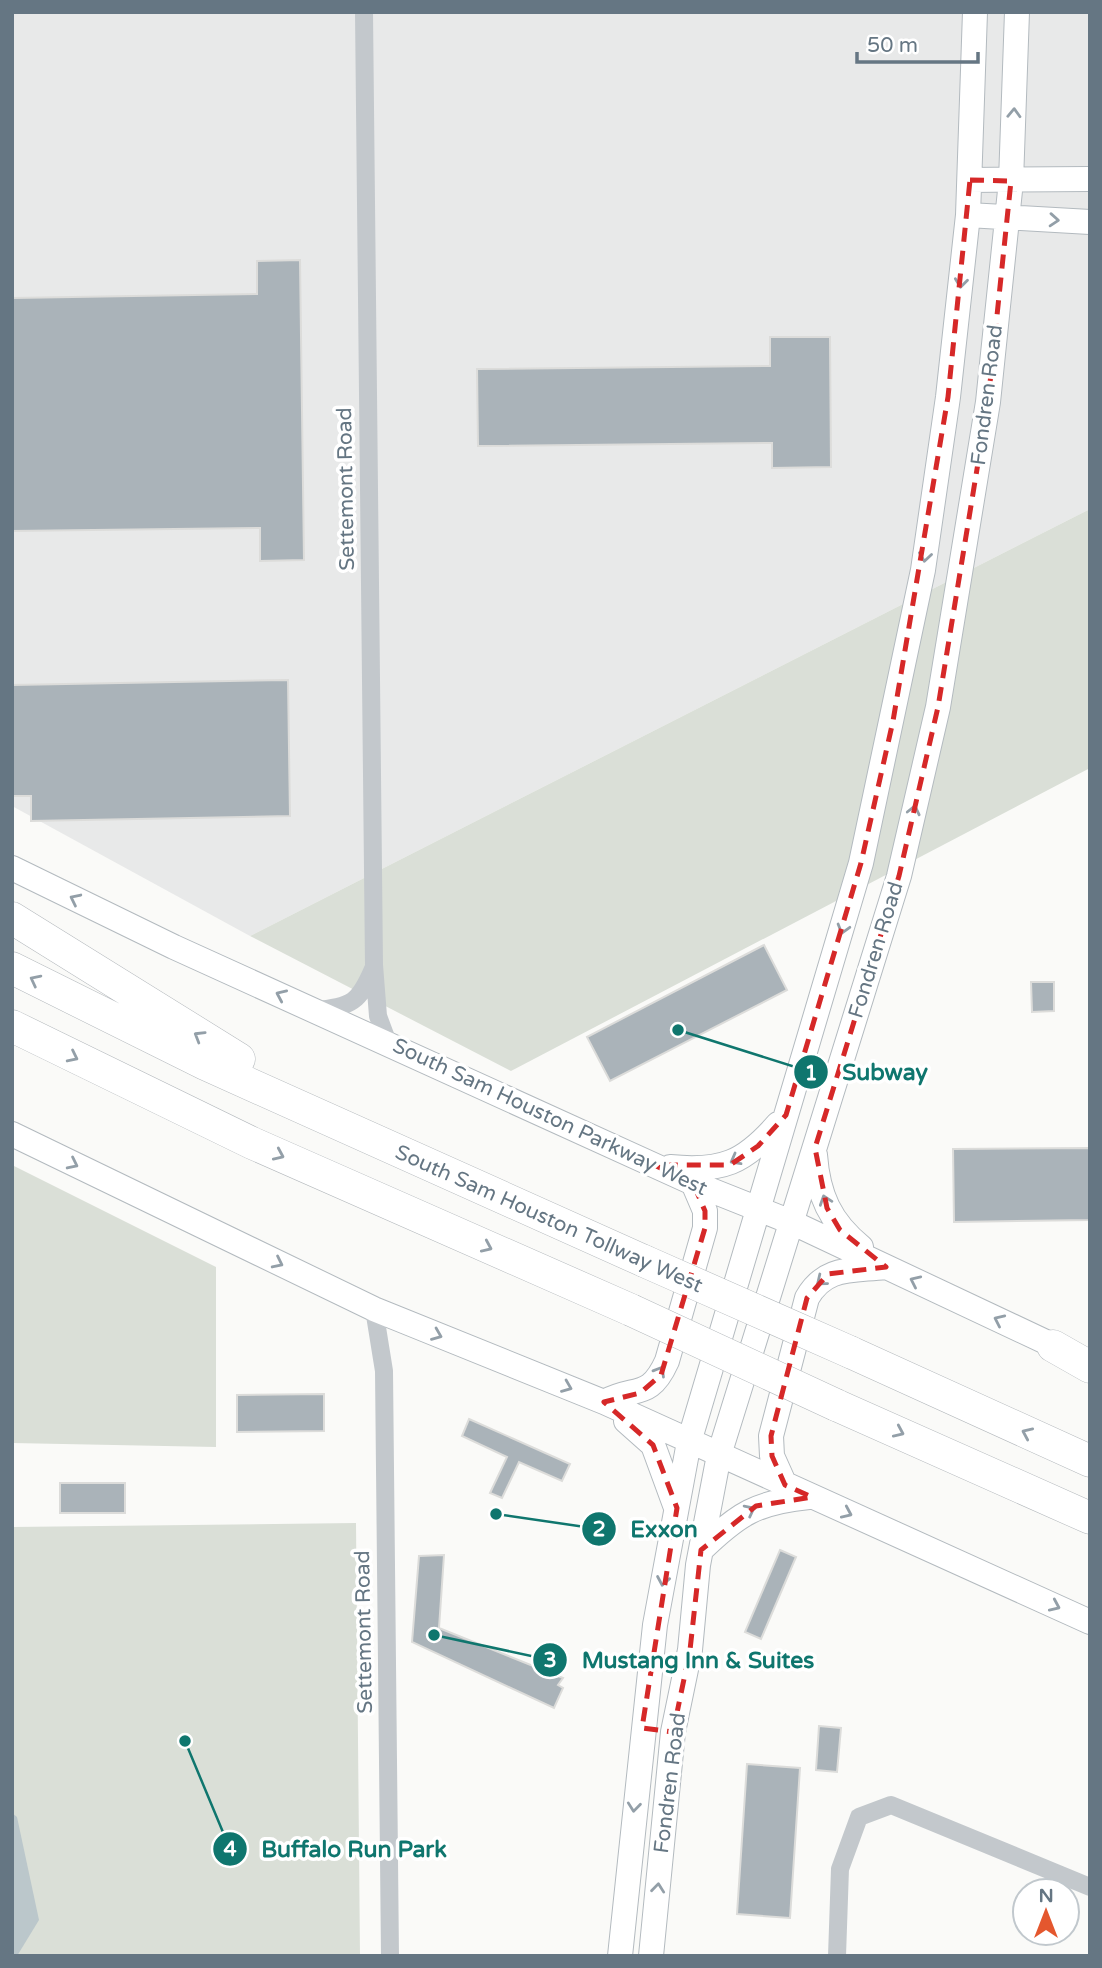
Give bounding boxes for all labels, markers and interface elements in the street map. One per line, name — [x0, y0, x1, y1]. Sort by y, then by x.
scale bar — [857, 21, 978, 65]
text: 50 m — [867, 33, 918, 58]
one-way arrow — [1006, 107, 1021, 118]
one-way arrow — [1048, 212, 1059, 227]
one-way arrow — [953, 277, 968, 289]
street label: Fondren Road — [966, 323, 1008, 467]
street label: Settemont Road — [332, 407, 360, 571]
one-way arrow — [917, 551, 932, 563]
one-way arrow — [906, 804, 921, 816]
street label: Fondren Road — [843, 879, 909, 1021]
one-way arrow — [70, 893, 82, 907]
one-way arrow — [836, 923, 851, 935]
one-way arrow — [30, 974, 42, 988]
one-way arrow — [276, 989, 288, 1003]
one-way arrow — [194, 1031, 207, 1044]
street label: South Sam Houston Parkway West — [389, 1033, 711, 1201]
one-way arrow — [66, 1048, 78, 1062]
callout: Subway — [793, 1050, 942, 1094]
text: Subway — [842, 1059, 928, 1087]
text: 1 — [804, 1061, 818, 1086]
street label: South Sam Houston Tollway West — [391, 1140, 707, 1298]
one-way arrow — [272, 1146, 284, 1160]
one-way arrow — [730, 1152, 743, 1165]
one-way arrow — [66, 1156, 78, 1170]
one-way arrow — [819, 1195, 833, 1207]
one-way arrow — [479, 1239, 492, 1253]
one-way arrow — [271, 1255, 283, 1269]
one-way arrow — [816, 1273, 829, 1286]
one-way arrow — [910, 1275, 922, 1289]
one-way arrow — [994, 1314, 1006, 1328]
one-way arrow — [431, 1326, 443, 1340]
one-way arrow — [652, 1366, 665, 1379]
one-way arrow — [560, 1379, 572, 1393]
one-way arrow — [892, 1424, 904, 1438]
one-way arrow — [1022, 1427, 1035, 1441]
one-way arrow — [743, 1505, 755, 1519]
one-way arrow — [840, 1505, 852, 1519]
callout: Exxon — [581, 1507, 712, 1551]
text: Exxon — [630, 1516, 698, 1544]
text: 2 — [592, 1517, 606, 1542]
street label: Settemont Road — [350, 1550, 378, 1714]
one-way arrow — [656, 1575, 671, 1587]
one-way arrow — [1048, 1598, 1060, 1612]
callout: Mustang Inn & Suites — [533, 1638, 828, 1682]
text: Mustang Inn & Suites — [582, 1647, 814, 1675]
text: 3 — [543, 1648, 557, 1673]
street label: Fondren Road — [649, 1711, 691, 1855]
one-way arrow — [627, 1801, 642, 1812]
callout: Buffalo Run Park — [213, 1827, 461, 1871]
text: Buffalo Run Park — [261, 1836, 447, 1864]
text: 4 — [223, 1837, 237, 1862]
north arrow — [1011, 1877, 1081, 1947]
one-way arrow — [650, 1882, 665, 1893]
text: N — [1038, 1885, 1054, 1907]

